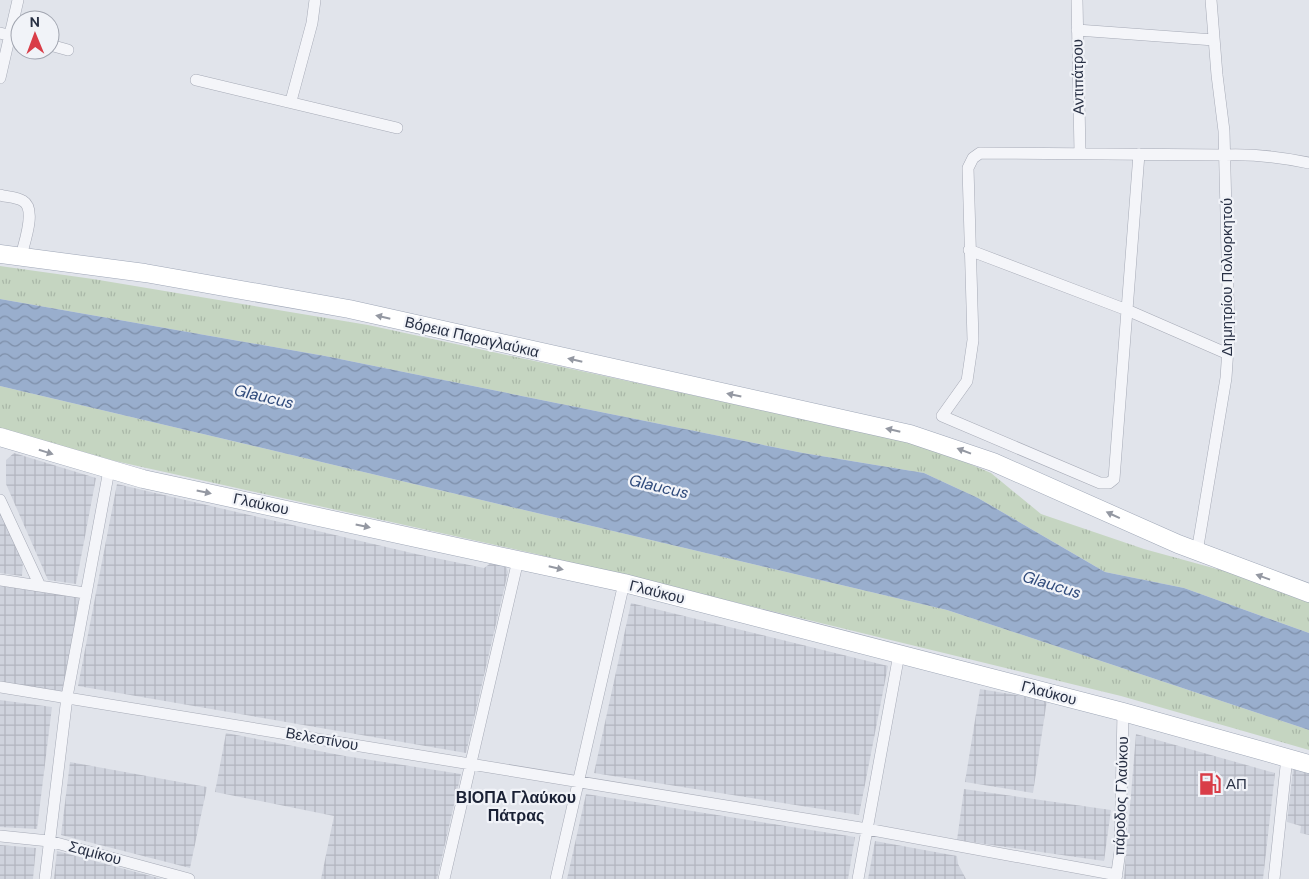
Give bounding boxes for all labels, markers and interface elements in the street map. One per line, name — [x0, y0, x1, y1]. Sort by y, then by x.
north arrow — [10, 10, 60, 60]
text: N — [30, 13, 40, 31]
street label: Αντιπάτρου — [1067, 39, 1089, 115]
street label: Δημητρίου Πολιορκητού — [1217, 198, 1237, 356]
street label: Βόρεια Παραγλαύκια — [403, 312, 542, 362]
one-way arrow — [375, 313, 390, 321]
one-way arrow — [568, 356, 583, 364]
water label: Glaucus — [232, 379, 296, 413]
one-way arrow — [726, 391, 742, 399]
one-way arrow — [885, 426, 900, 434]
one-way arrow — [956, 447, 971, 454]
one-way arrow — [39, 448, 54, 456]
water label: Glaucus — [627, 469, 691, 503]
one-way arrow — [196, 488, 211, 496]
street label: Γλαύκου — [231, 488, 291, 520]
one-way arrow — [1106, 510, 1120, 518]
one-way arrow — [355, 522, 371, 530]
one-way arrow — [548, 564, 563, 572]
water label: Glaucus — [1020, 566, 1084, 603]
one-way arrow — [1255, 573, 1270, 581]
street label: Γλαύκου — [627, 575, 687, 609]
street label: Γλαύκου — [1019, 676, 1079, 710]
street label: Βελεστίνου — [284, 723, 360, 755]
street label: πάροδος Γλαύκου — [1109, 736, 1133, 856]
fuel station icon: ΑΠ — [1197, 771, 1223, 797]
place label: ΑΠ — [1226, 774, 1247, 794]
district label: ΒΙΟΠΑ Γλαύκου Πάτρας — [456, 787, 576, 826]
street label: Σαμίκου — [66, 836, 124, 870]

